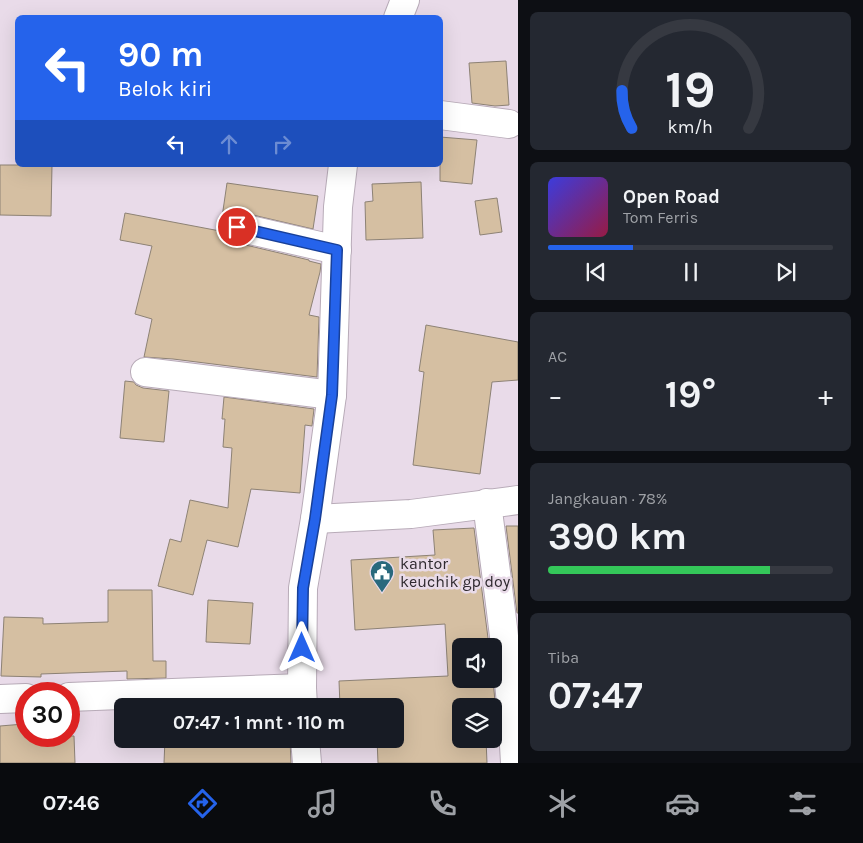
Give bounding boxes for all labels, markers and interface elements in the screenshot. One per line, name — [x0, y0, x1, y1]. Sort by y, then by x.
text: 90 m — [118, 34, 204, 75]
icon: left — [35, 35, 100, 100]
text: 19 — [665, 59, 716, 120]
text: Belok kiri — [118, 76, 212, 102]
text: km/h — [668, 117, 713, 138]
icon: left — [162, 130, 190, 158]
icon: ahead — [215, 130, 243, 158]
icon: right — [268, 130, 296, 158]
text: Open Road — [623, 186, 720, 208]
pin — [216, 206, 258, 248]
text: Tom Ferris — [623, 208, 698, 227]
icon: arrive — [223, 213, 251, 241]
icon: previous — [582, 258, 610, 286]
icon: pause — [677, 258, 705, 286]
icon: next — [772, 258, 800, 286]
text: AC — [548, 347, 567, 366]
text: 19° — [665, 372, 716, 417]
text: − — [548, 379, 563, 412]
text: + — [818, 379, 833, 412]
text: Jangkauan · 78% — [548, 489, 667, 508]
text: 390 km — [548, 514, 687, 559]
place label: kantor keuchik gp doy — [400, 554, 511, 591]
public building icon: kantor keuchik gp doy — [369, 559, 395, 593]
position arrow — [275, 621, 327, 673]
map controls — [452, 638, 502, 748]
button: sound — [452, 638, 502, 688]
text: Tiba — [548, 648, 579, 667]
text: 07:47 — [548, 673, 643, 718]
speed limit sign: 30 — [15, 682, 80, 747]
button: layers — [452, 698, 502, 748]
text: 07:47 · 1 mnt · 110 m — [173, 712, 345, 734]
icon: directions — [185, 786, 220, 821]
icon: music — [305, 786, 340, 821]
icon: phone — [425, 786, 460, 821]
icon: climate — [545, 786, 580, 821]
icon: car — [665, 786, 700, 821]
icon: filters — [785, 786, 820, 821]
text: 07:46 — [43, 790, 100, 816]

